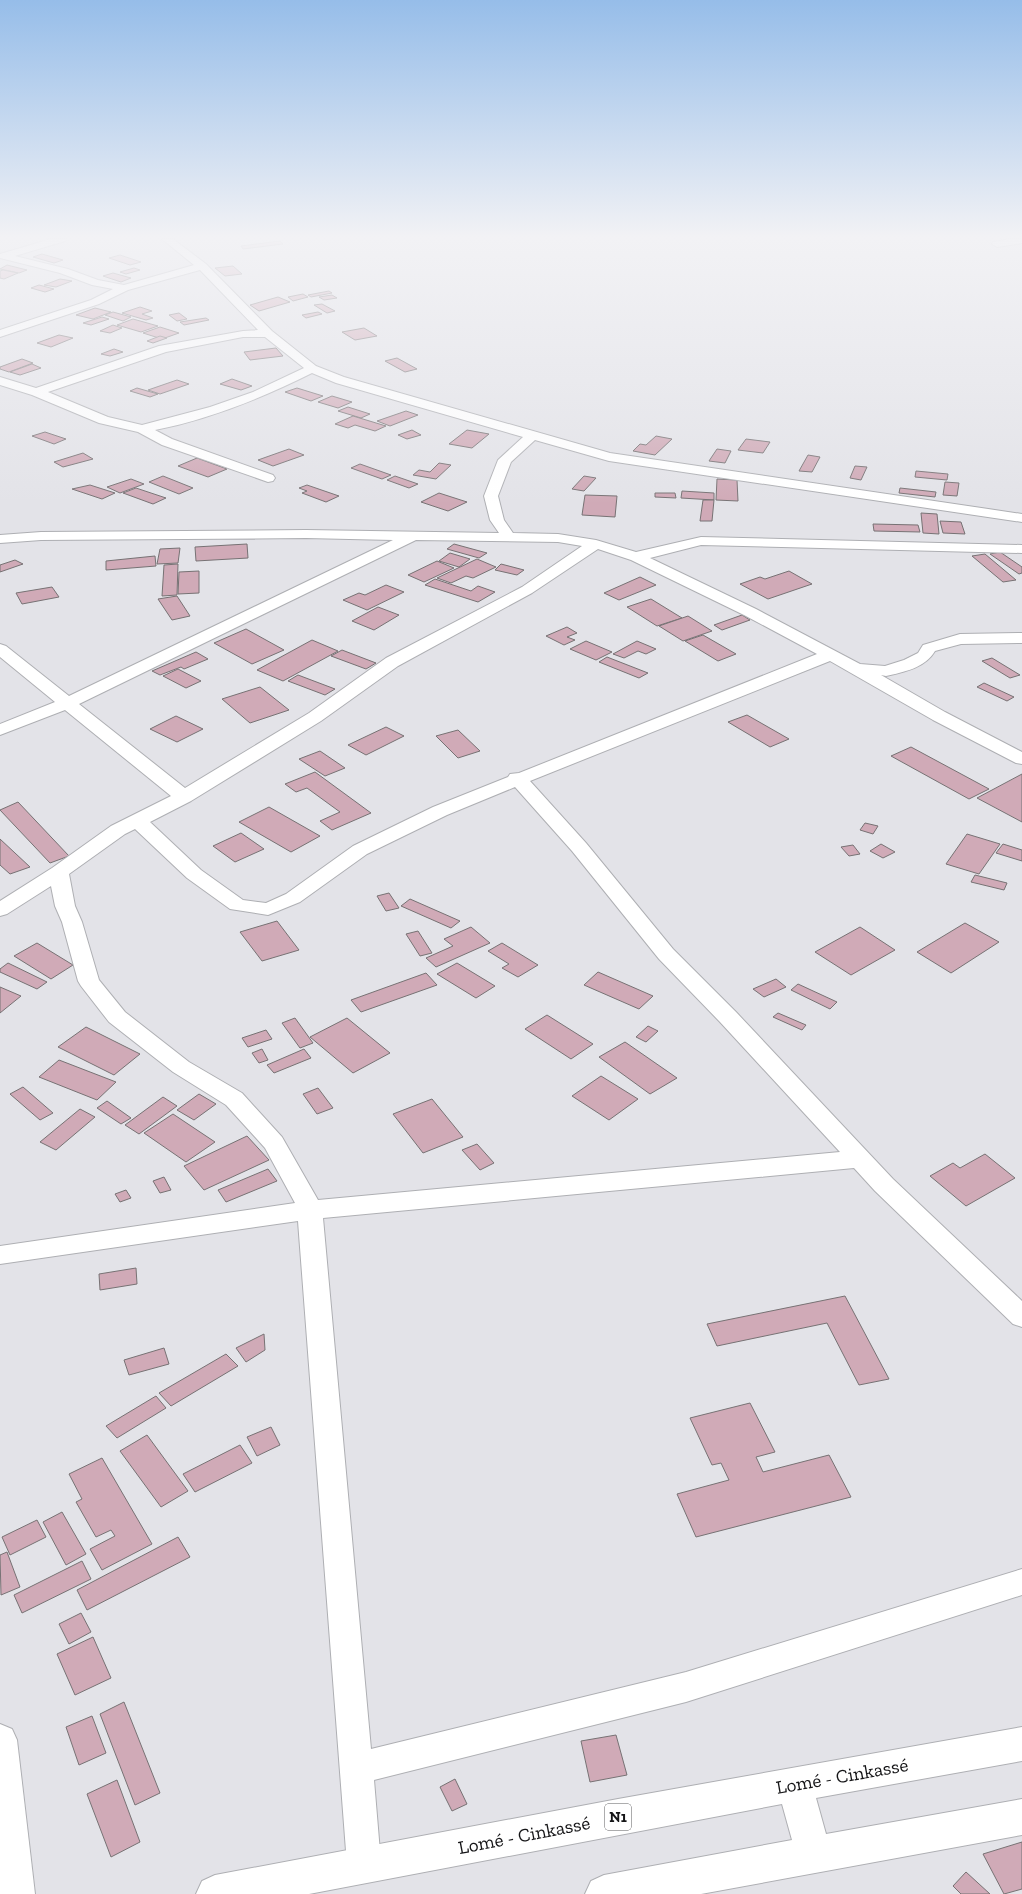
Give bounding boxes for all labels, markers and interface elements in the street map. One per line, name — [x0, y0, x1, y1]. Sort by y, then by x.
street label: Lomé - Cinkassé — [774, 1753, 910, 1799]
road number: N1 — [605, 1804, 631, 1830]
street label: Lomé - Cinkassé — [456, 1811, 592, 1859]

